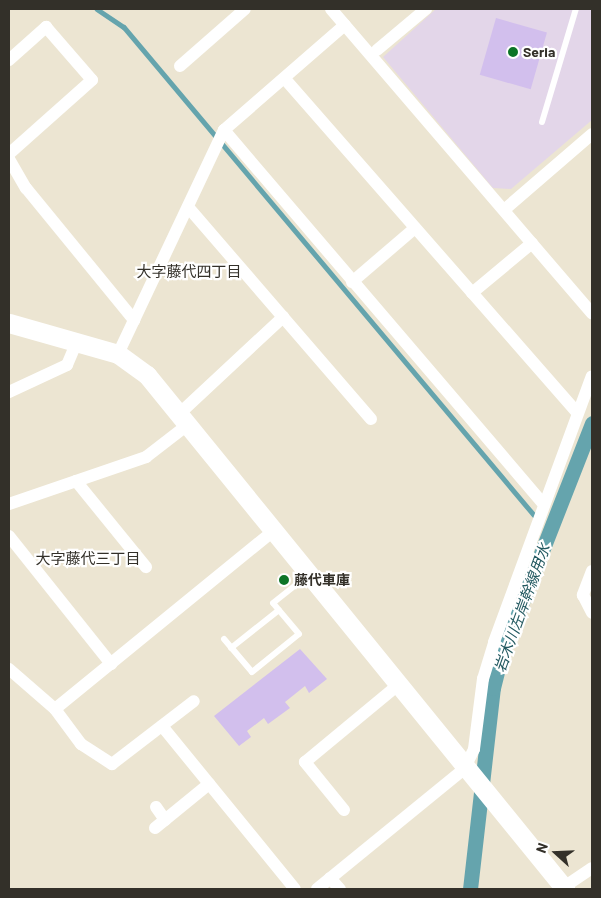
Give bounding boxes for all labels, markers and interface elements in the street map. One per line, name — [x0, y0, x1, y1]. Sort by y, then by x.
place label: Seria — [523, 44, 555, 60]
marker: Seria — [507, 46, 519, 58]
district label: 大字藤代四丁目 — [137, 263, 241, 281]
water label: 岩木川左岸幹線用水 — [490, 541, 554, 675]
district label: 大字藤代三丁目 — [36, 550, 140, 568]
place label: 藤代車庫 — [294, 572, 350, 588]
marker: 藤代車庫 — [278, 574, 290, 586]
north arrow — [531, 828, 581, 878]
text: N — [532, 840, 551, 855]

